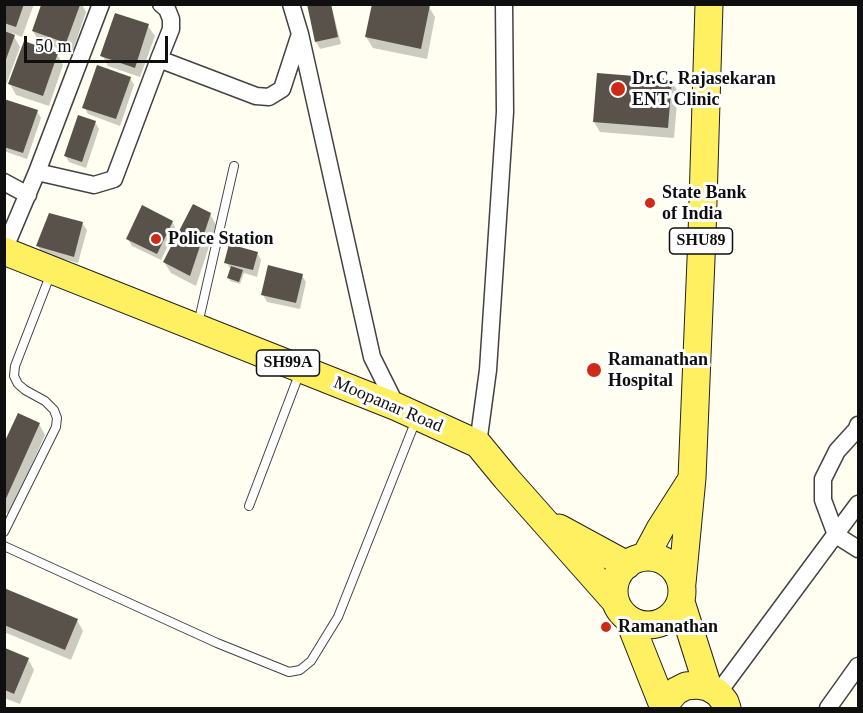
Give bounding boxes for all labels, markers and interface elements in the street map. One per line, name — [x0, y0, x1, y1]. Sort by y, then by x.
scale bar — [27, 24, 171, 62]
text: 50 m — [35, 36, 72, 56]
place label: Dr.C. Rajasekaran ENT Clinic — [632, 68, 776, 110]
marker: Dr.C. Rajasekaran ENT Clinic — [609, 80, 627, 98]
place label: State Bank of India — [662, 182, 747, 224]
marker: State Bank of India — [643, 196, 657, 210]
place label: Police Station — [168, 228, 273, 250]
road number: SHU89 — [670, 228, 732, 254]
marker: Police Station — [149, 232, 163, 246]
place label: Ramanathan Hospital — [608, 349, 708, 392]
road number: SH99A — [256, 350, 320, 376]
marker: Ramanathan Hospital — [585, 361, 603, 379]
street label: Moopanar Road — [330, 372, 446, 438]
place label: Ramanathan — [618, 616, 718, 638]
marker: Ramanathan — [599, 620, 613, 634]

